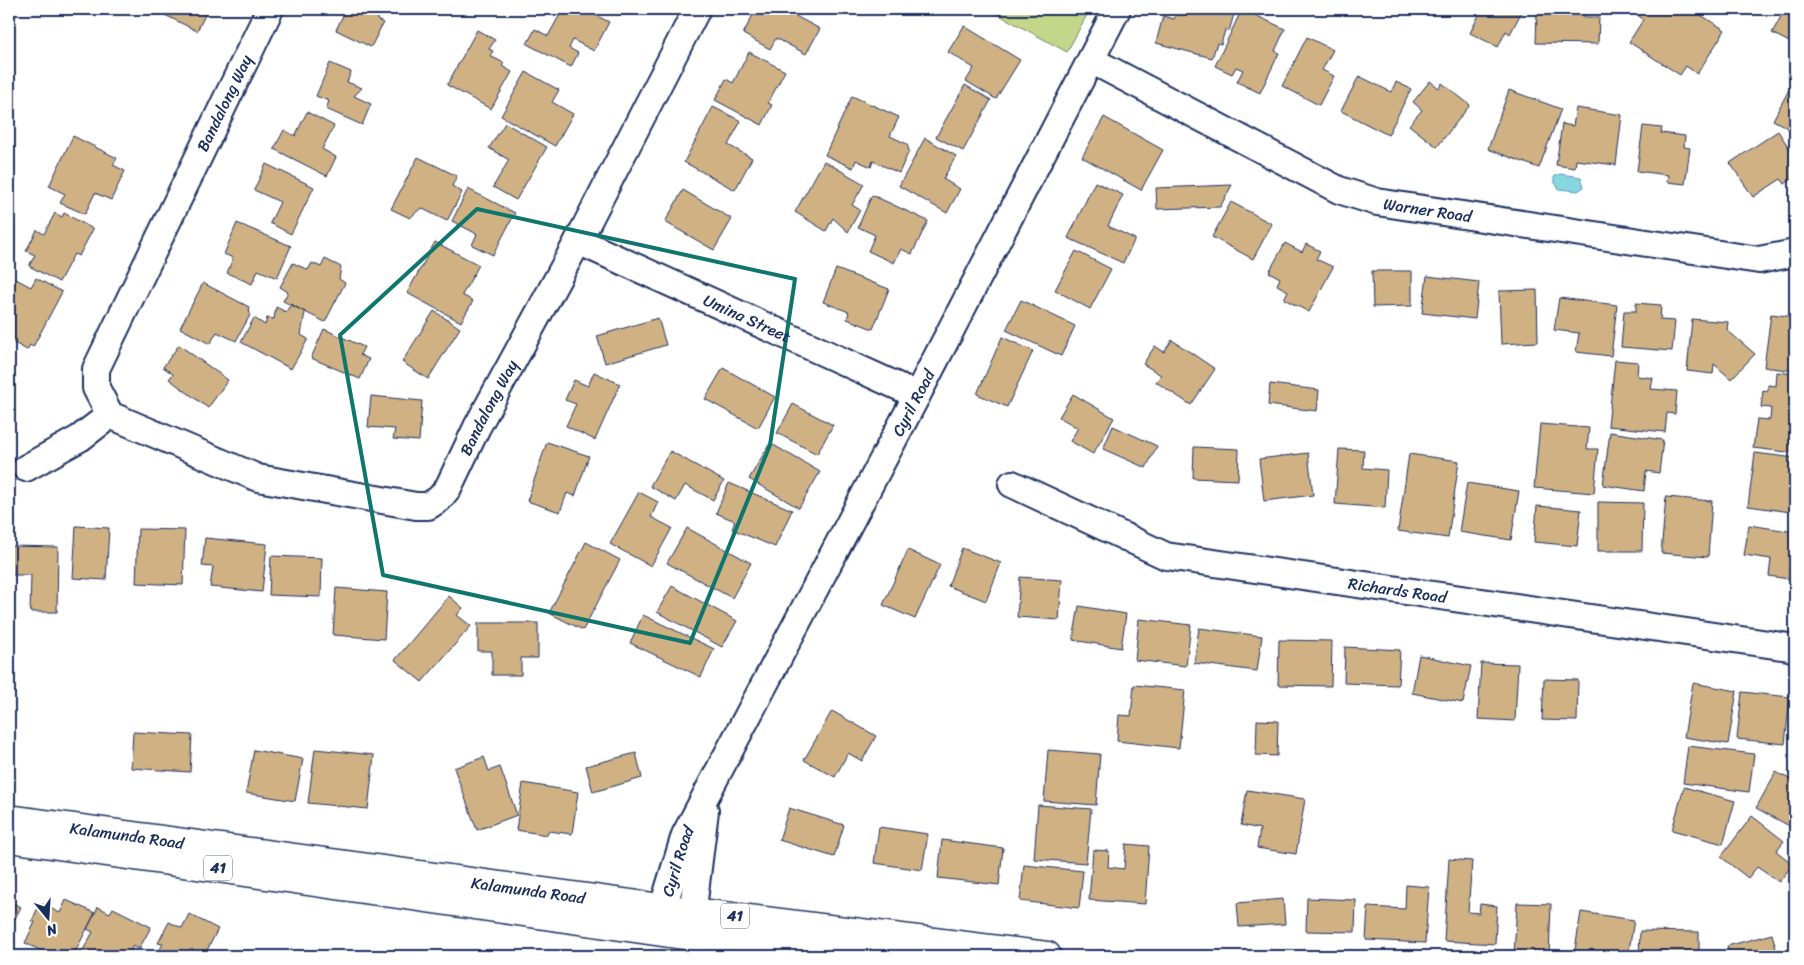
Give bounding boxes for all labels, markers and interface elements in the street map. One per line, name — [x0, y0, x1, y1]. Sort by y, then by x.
street label: Bandalong Way — [188, 49, 261, 157]
street label: Warner Road — [1381, 189, 1475, 231]
street label: Umina Street — [698, 286, 796, 351]
street label: Bandalong Way — [451, 353, 526, 461]
street label: Cyril Road — [884, 363, 944, 442]
street label: Richards Road — [1346, 569, 1450, 612]
street label: Kalamunda Road — [68, 813, 187, 858]
street label: Cyril Road — [653, 819, 703, 900]
road number: 41 — [204, 856, 232, 880]
street label: Kalamunda Road — [469, 868, 589, 913]
north arrow — [22, 892, 72, 942]
road number: 41 — [721, 904, 749, 928]
text: N — [43, 916, 61, 943]

